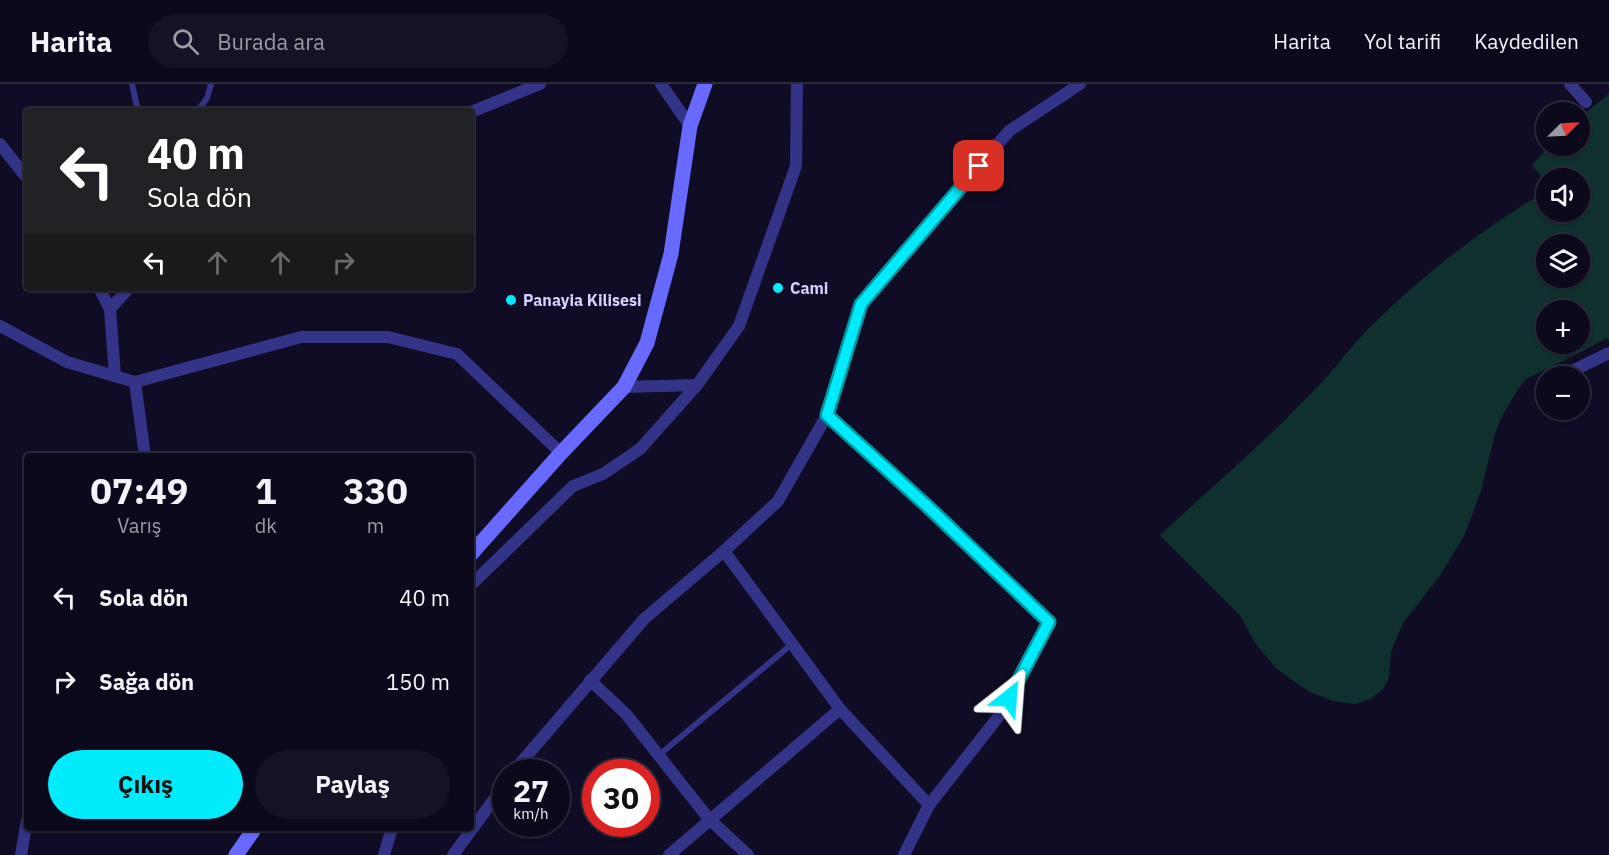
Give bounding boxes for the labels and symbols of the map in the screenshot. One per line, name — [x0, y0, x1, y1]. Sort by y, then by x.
north arrow — [1536, 102, 1590, 156]
pin — [953, 140, 1004, 191]
place label: Cami — [790, 278, 828, 298]
marker: Cami — [771, 281, 785, 295]
place label: Panayia Kilisesi — [523, 290, 642, 310]
marker: Panayia Kilisesi — [504, 293, 518, 307]
position arrow — [977, 666, 1041, 730]
speed limit sign: 30 — [582, 759, 660, 837]

